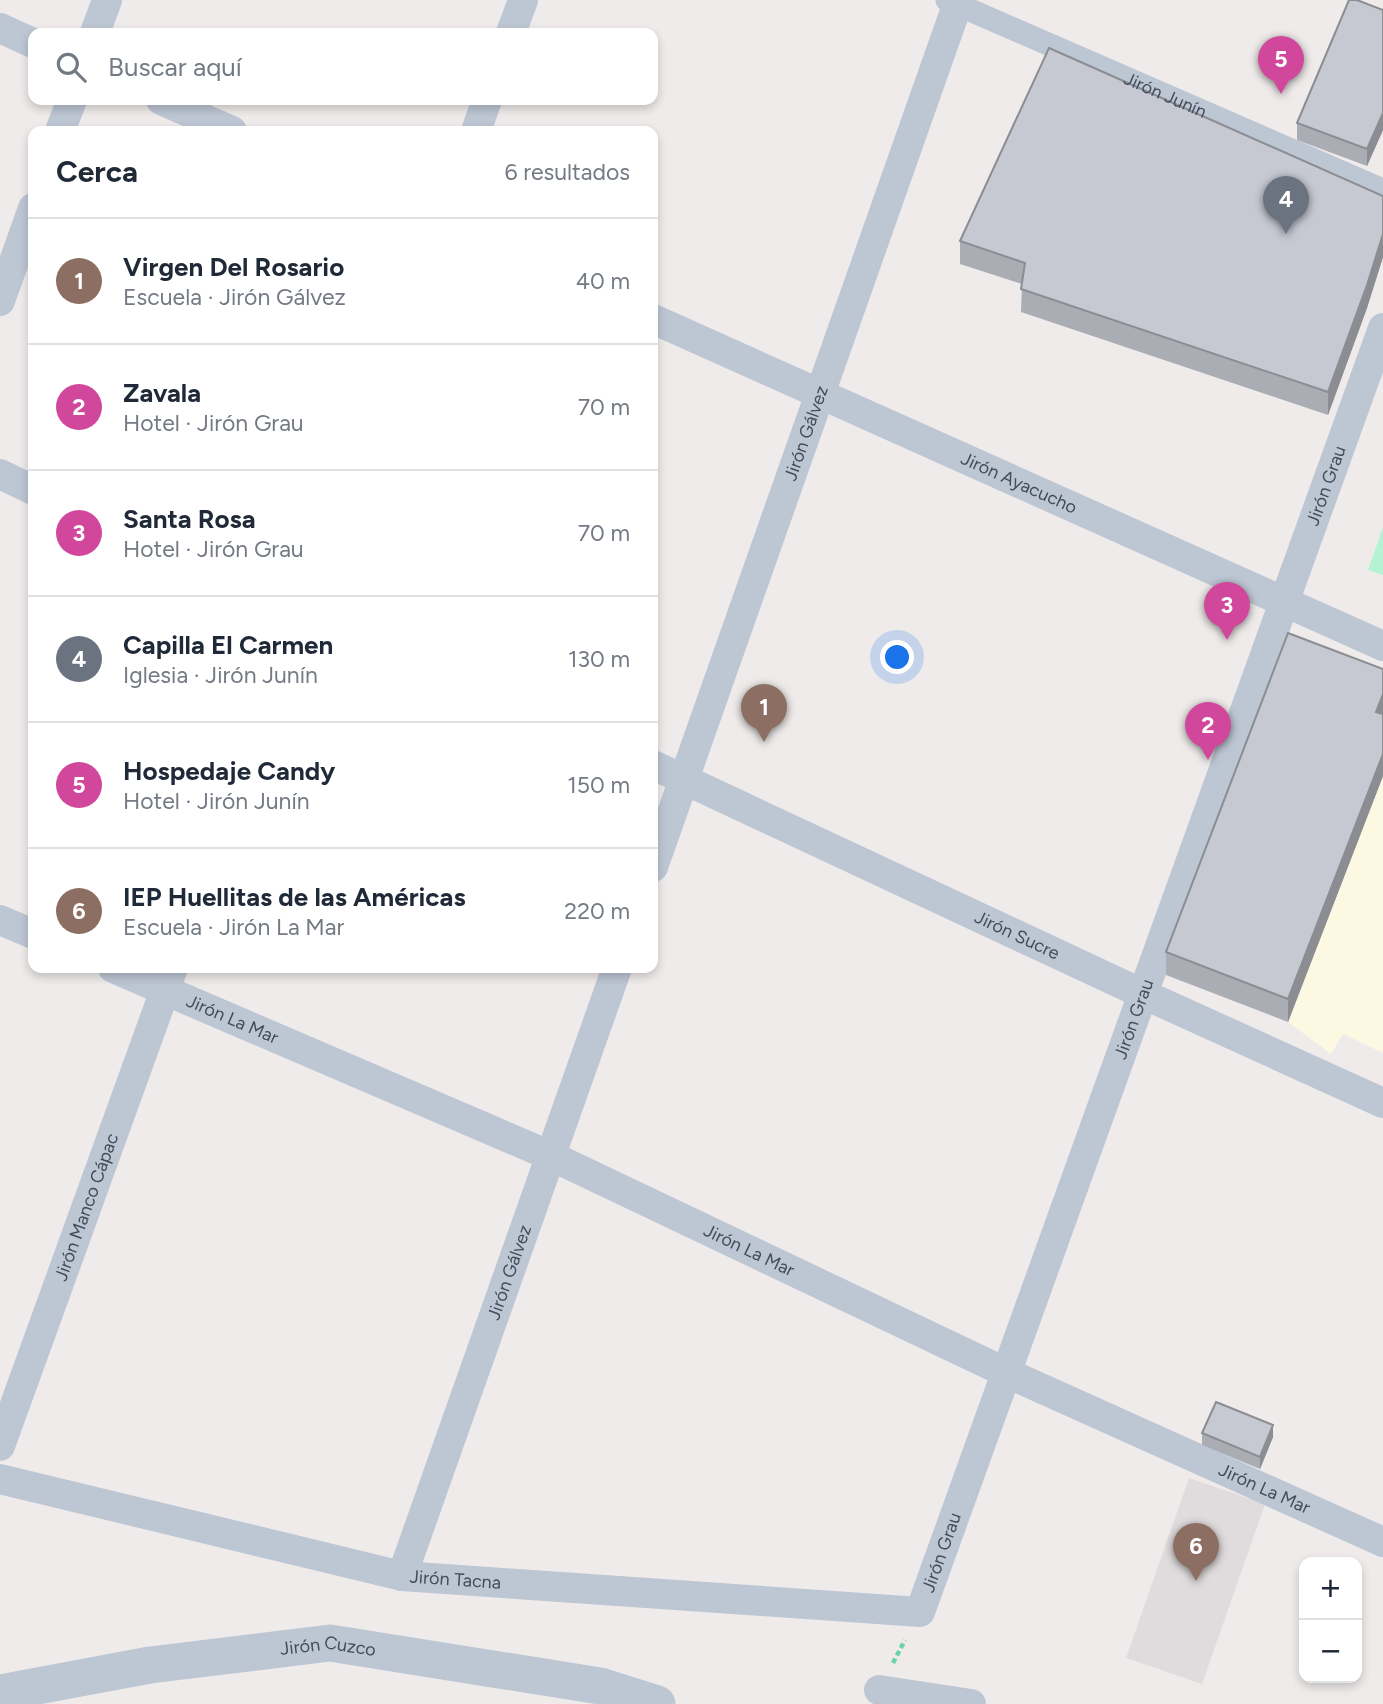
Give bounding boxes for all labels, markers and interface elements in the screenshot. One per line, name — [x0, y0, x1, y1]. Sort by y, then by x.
search box — [28, 28, 658, 105]
pin: 5 — [1258, 36, 1304, 94]
icon: search — [52, 48, 90, 86]
text: Buscar aquí — [108, 51, 242, 83]
street label: Jirón Junín — [1120, 67, 1210, 123]
text: Cerca — [56, 153, 138, 190]
text: 6 resultados — [504, 158, 630, 186]
pin: 4 — [1263, 176, 1309, 234]
text: Virgen Del Rosario — [123, 251, 344, 283]
text: 1 — [74, 267, 84, 295]
text: 40 m — [576, 267, 630, 295]
text: Escuela · Jirón Gálvez — [123, 283, 346, 311]
text: Zavala — [123, 377, 201, 409]
street label: Jirón Gálvez — [779, 383, 833, 484]
text: 2 — [72, 393, 86, 421]
text: 70 m — [578, 393, 630, 421]
text: Hotel · Jirón Grau — [123, 409, 304, 437]
street label: Jirón Grau — [1302, 443, 1351, 529]
street label: Jirón Ayacucho — [957, 447, 1080, 519]
text: Santa Rosa — [123, 503, 256, 535]
text: 3 — [73, 519, 85, 547]
text: 70 m — [578, 519, 630, 547]
text: Hotel · Jirón Grau — [123, 535, 304, 563]
pin: 3 — [1204, 582, 1250, 640]
text: Capilla El Carmen — [123, 629, 333, 661]
your location — [880, 640, 914, 674]
text: 4 — [72, 645, 86, 673]
text: 130 m — [568, 645, 630, 673]
text: Iglesia · Jirón Junín — [123, 661, 318, 689]
pin: 1 — [741, 684, 787, 742]
pin: 2 — [1185, 702, 1231, 760]
text: Hospedaje Candy — [123, 755, 335, 787]
text: 5 — [72, 771, 86, 799]
text: 150 m — [567, 771, 630, 799]
text: Hotel · Jirón Junín — [123, 787, 310, 815]
text: IEP Huellitas de las Américas — [123, 881, 466, 913]
text: 6 — [72, 897, 86, 925]
text: 220 m — [564, 897, 630, 925]
street label: Jirón Sucre — [971, 906, 1063, 965]
text: Escuela · Jirón La Mar — [123, 913, 344, 941]
street label: Jirón Grau — [1109, 976, 1158, 1062]
street label: Jirón La Mar — [183, 990, 282, 1049]
street label: Jirón Manco Cápac — [50, 1130, 123, 1284]
street label: Jirón La Mar — [700, 1219, 798, 1281]
street label: Jirón Gálvez — [482, 1222, 536, 1323]
street label: Jirón La Mar — [1215, 1459, 1314, 1519]
street label: Jirón Grau — [917, 1510, 966, 1596]
pin: 6 — [1173, 1523, 1219, 1581]
map controls — [1299, 1557, 1362, 1683]
button: + — [1299, 1557, 1362, 1620]
street label: Jirón Tacna — [409, 1566, 502, 1594]
button: − — [1299, 1620, 1362, 1683]
street label: Jirón Cuzco — [279, 1631, 378, 1661]

